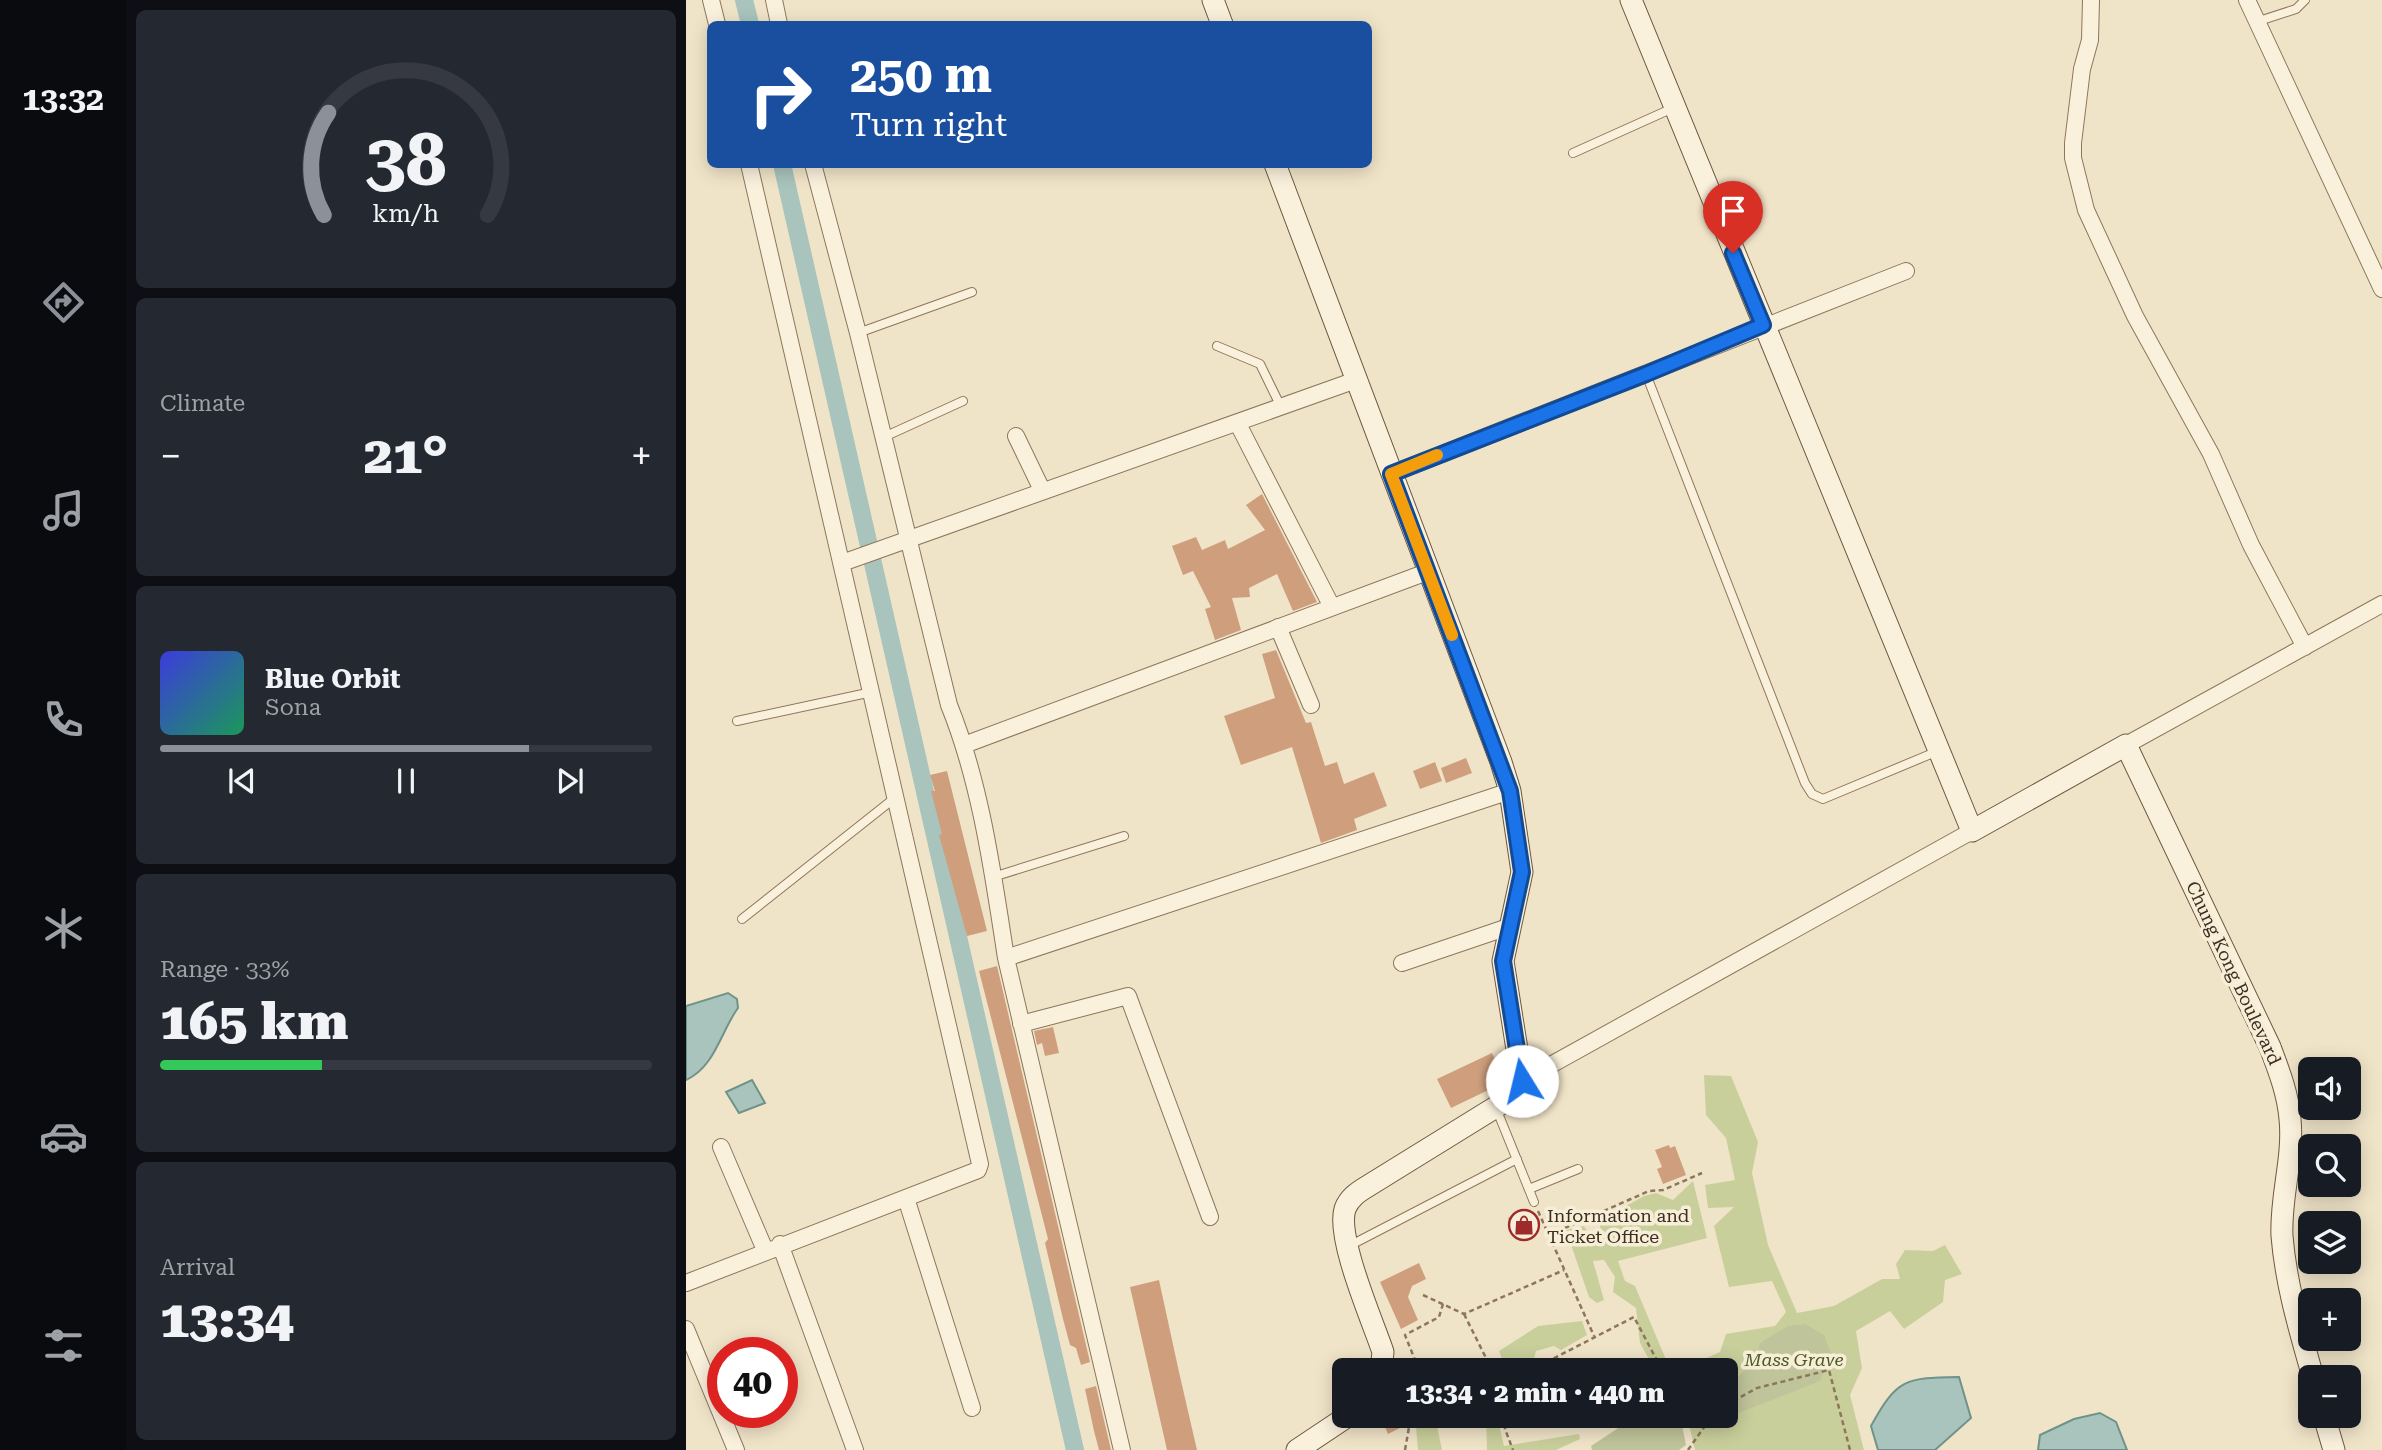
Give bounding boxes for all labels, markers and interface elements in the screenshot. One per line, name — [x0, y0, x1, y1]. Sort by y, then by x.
text: 250 m — [850, 47, 992, 104]
icon: right — [735, 49, 826, 140]
text: 13:32 — [22, 80, 104, 118]
text: Turn right — [850, 106, 1007, 144]
text: 38 — [365, 118, 447, 203]
pin — [1703, 181, 1763, 253]
icon: arrive — [1714, 192, 1752, 230]
text: km/h — [373, 199, 439, 228]
icon: directions — [39, 278, 88, 327]
text: Climate — [160, 390, 245, 417]
text: 21° — [364, 425, 448, 486]
text: − — [160, 434, 181, 478]
text: + — [631, 434, 652, 478]
icon: music — [39, 486, 88, 535]
text: Blue Orbit — [265, 664, 401, 694]
text: Sona — [265, 694, 321, 721]
icon: phone — [39, 695, 88, 744]
icon: previous — [223, 762, 261, 800]
icon: pause — [387, 762, 425, 800]
icon: next — [551, 762, 589, 800]
street label: Chung Kong Boulevard — [2182, 878, 2286, 1069]
icon: climate — [39, 904, 88, 953]
text: Range · 33% — [160, 956, 289, 983]
text: 165 km — [160, 991, 348, 1052]
position arrow — [1485, 1044, 1559, 1118]
map controls — [2298, 1057, 2361, 1428]
button: sound — [2298, 1057, 2361, 1120]
icon: car — [39, 1112, 88, 1161]
button: search — [2298, 1134, 2361, 1197]
place label: Information and Ticket Office — [1547, 1205, 1690, 1247]
shop icon: Information and Ticket Office — [1507, 1208, 1541, 1242]
button: layers — [2298, 1211, 2361, 1274]
text: Arrival — [160, 1254, 235, 1281]
button: + — [2298, 1288, 2361, 1351]
text: 13:34 — [160, 1289, 294, 1350]
icon: filters — [39, 1321, 88, 1370]
speed limit sign: 40 — [707, 1337, 798, 1428]
park label: Mass Grave — [1743, 1349, 1844, 1370]
button: − — [2298, 1365, 2361, 1428]
text: 13:34 · 2 min · 440 m — [1405, 1378, 1665, 1408]

